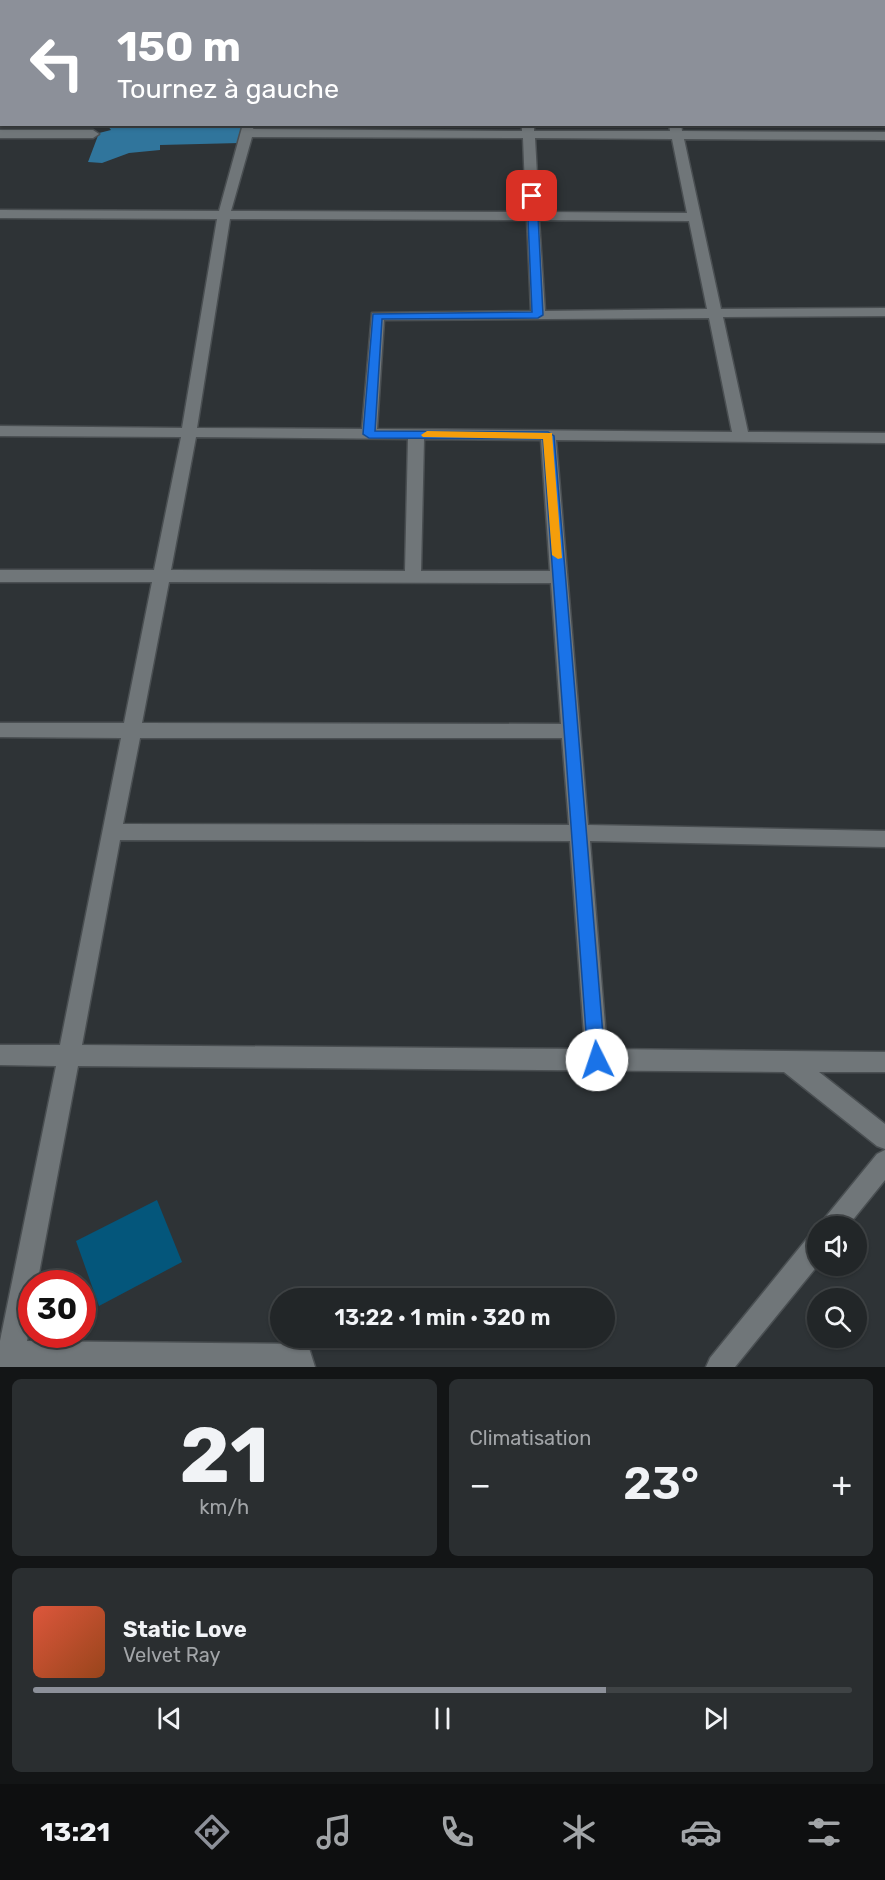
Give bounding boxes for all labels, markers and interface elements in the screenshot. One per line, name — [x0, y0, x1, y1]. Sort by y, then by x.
text: 150 m — [117, 22, 241, 72]
icon: left — [18, 24, 96, 102]
text: Tournez à gauche — [117, 73, 339, 105]
pin — [506, 170, 557, 221]
icon: arrive — [515, 179, 548, 212]
position arrow — [565, 1028, 629, 1092]
map controls — [807, 1216, 867, 1348]
button: sound — [807, 1216, 867, 1276]
speed limit sign: 30 — [18, 1270, 96, 1348]
button: search — [807, 1288, 867, 1348]
text: 13:22 · 1 min · 320 m — [335, 1304, 550, 1331]
text: 21 — [180, 1409, 269, 1502]
text: Climatisation — [470, 1426, 591, 1450]
text: 23° — [623, 1457, 699, 1510]
text: − — [470, 1465, 491, 1504]
text: + — [831, 1465, 852, 1504]
text: km/h — [199, 1495, 249, 1519]
text: Static Love — [123, 1616, 247, 1643]
text: Velvet Ray — [123, 1643, 221, 1667]
icon: previous — [153, 1702, 186, 1735]
icon: pause — [426, 1702, 459, 1735]
icon: next — [699, 1702, 732, 1735]
icon: directions — [191, 1811, 233, 1853]
icon: music — [313, 1811, 355, 1853]
icon: phone — [436, 1811, 478, 1853]
icon: climate — [558, 1811, 600, 1853]
icon: car — [680, 1811, 722, 1853]
icon: filters — [803, 1811, 845, 1853]
text: 13:21 — [40, 1816, 110, 1848]

